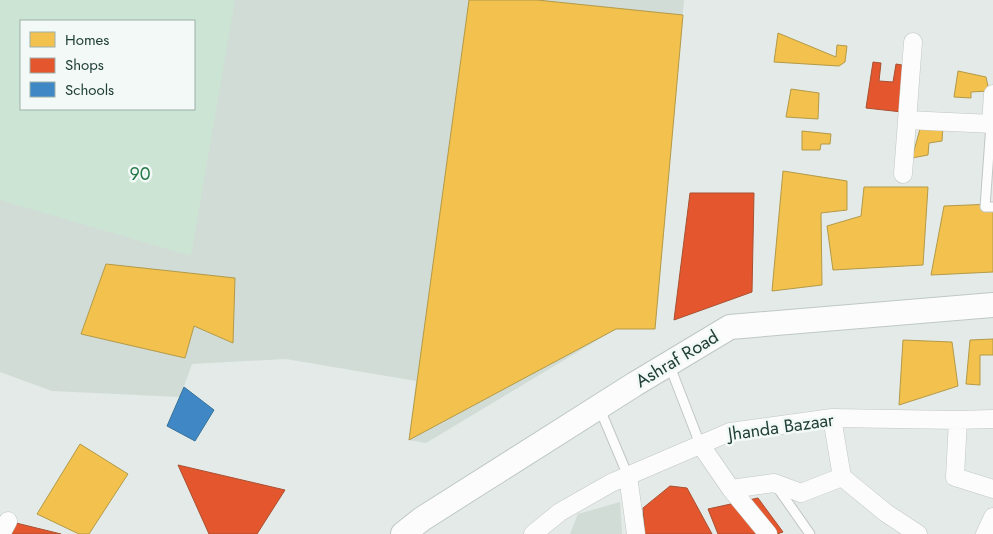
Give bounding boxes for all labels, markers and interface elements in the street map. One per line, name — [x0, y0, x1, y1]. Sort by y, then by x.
legend — [20, 20, 195, 110]
text: Homes — [65, 29, 109, 51]
text: Shops — [65, 54, 104, 76]
text: Schools — [65, 79, 114, 101]
park label: 90 — [129, 161, 151, 187]
street label: Ashraf Road — [631, 324, 723, 394]
street label: Jhanda Bazaar — [724, 407, 836, 448]

